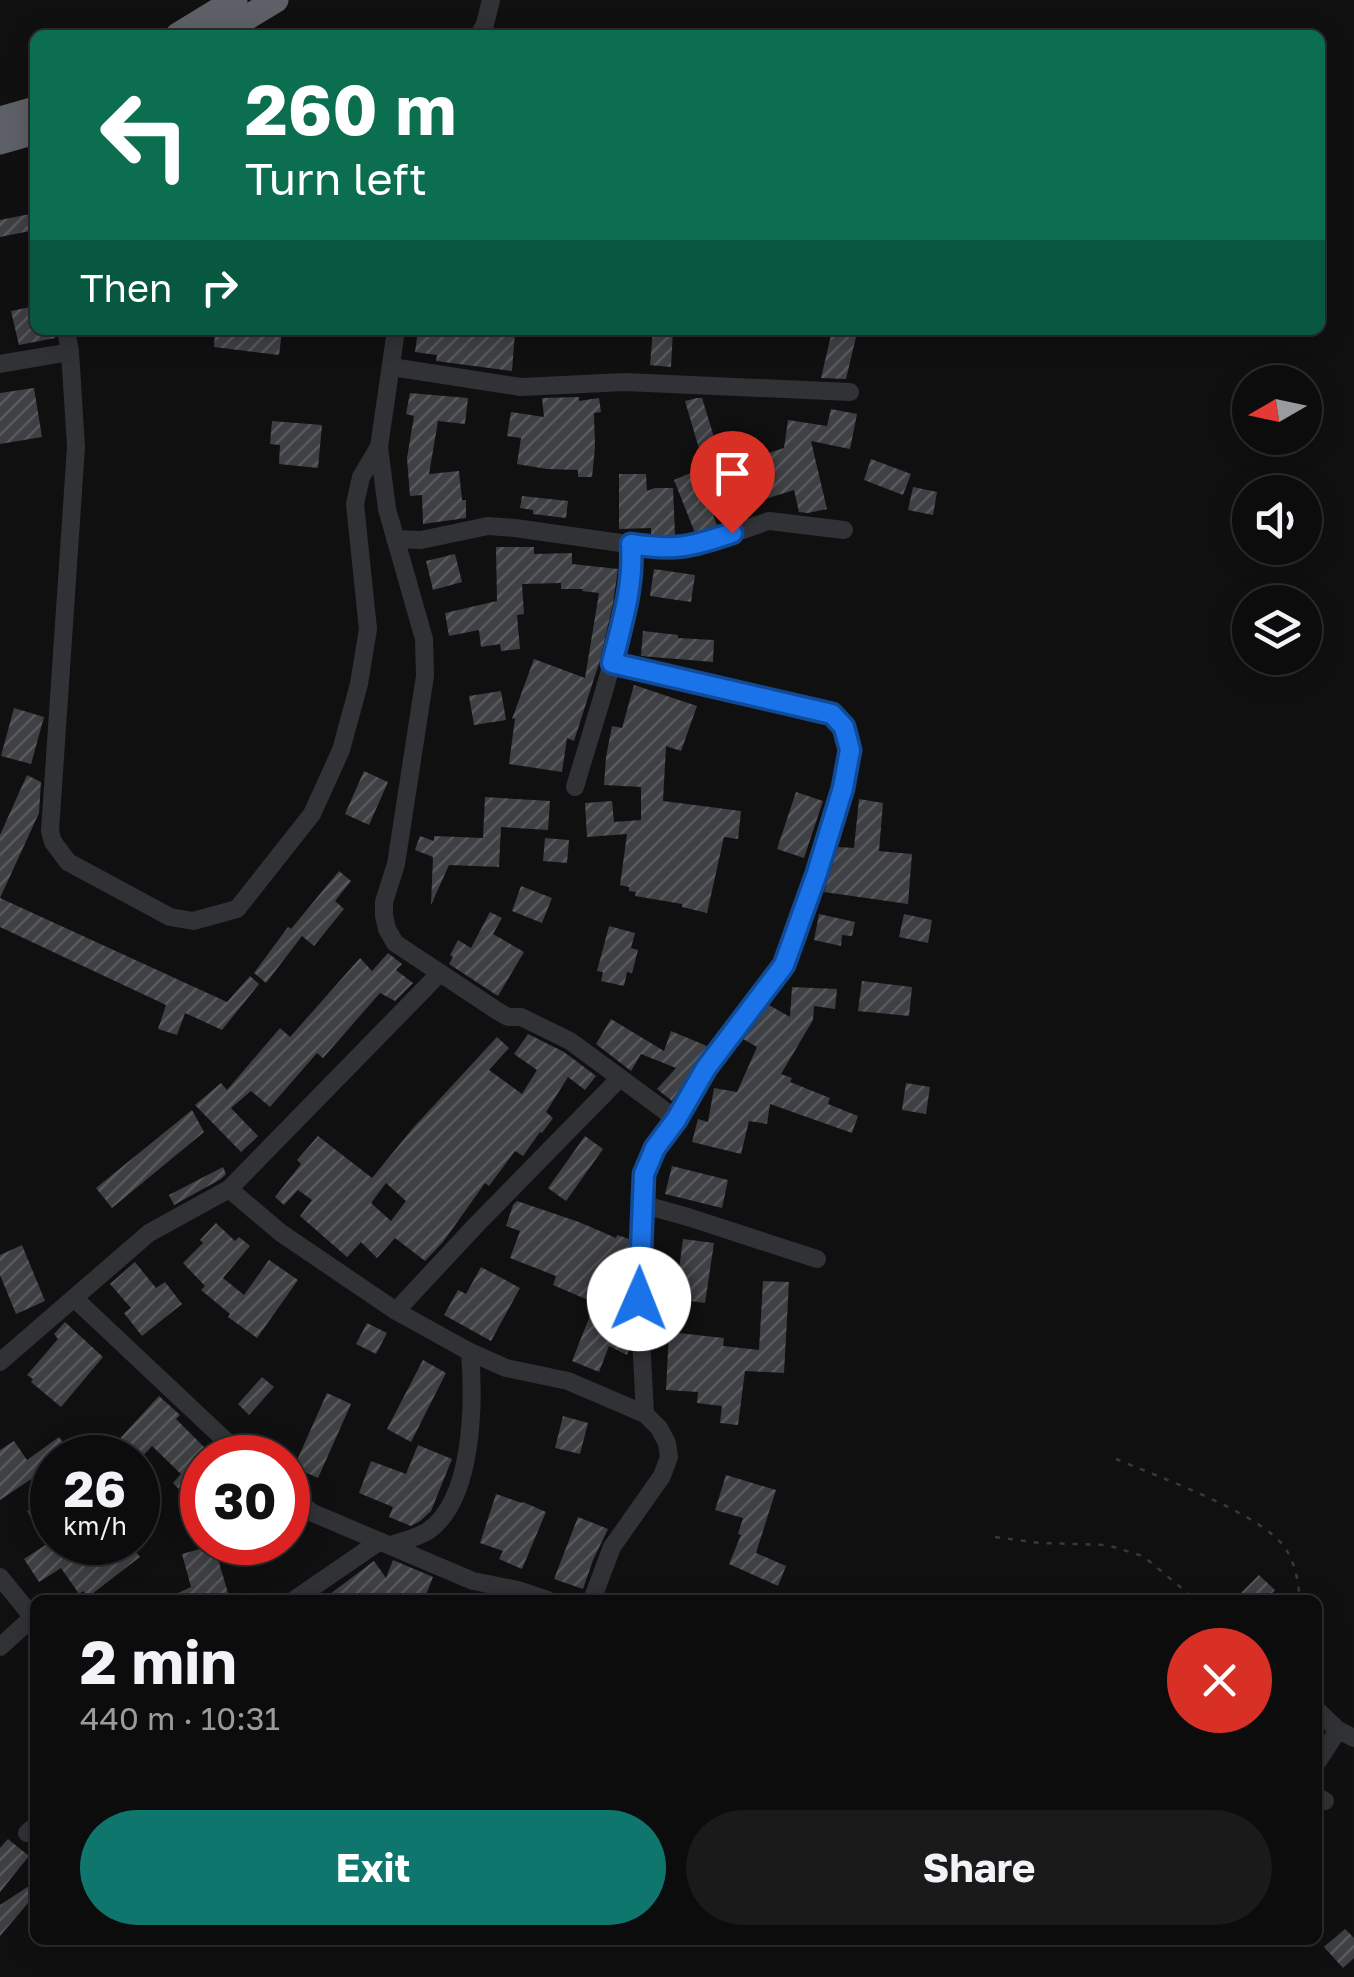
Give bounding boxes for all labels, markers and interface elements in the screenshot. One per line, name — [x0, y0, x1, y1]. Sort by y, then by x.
text: 260 m — [245, 66, 456, 150]
icon: left — [80, 70, 210, 200]
text: Turn left — [245, 151, 427, 205]
icon: right — [192, 260, 247, 315]
text: Then — [80, 265, 172, 310]
north arrow — [1232, 365, 1322, 455]
map controls — [1232, 365, 1322, 675]
pin — [690, 431, 775, 534]
icon: arrive — [705, 446, 760, 501]
button: sound — [1232, 475, 1322, 565]
button: layers — [1232, 585, 1322, 675]
position arrow — [587, 1247, 691, 1351]
speed limit sign: 30 — [180, 1435, 310, 1565]
text: 26 — [64, 1458, 126, 1518]
text: km/h — [63, 1510, 127, 1541]
text: 2 min — [80, 1625, 237, 1697]
button: close — [1167, 1628, 1272, 1733]
text: 440 m · 10:31 — [80, 1699, 280, 1737]
button: Exit — [80, 1810, 666, 1925]
button: Share — [686, 1810, 1272, 1925]

